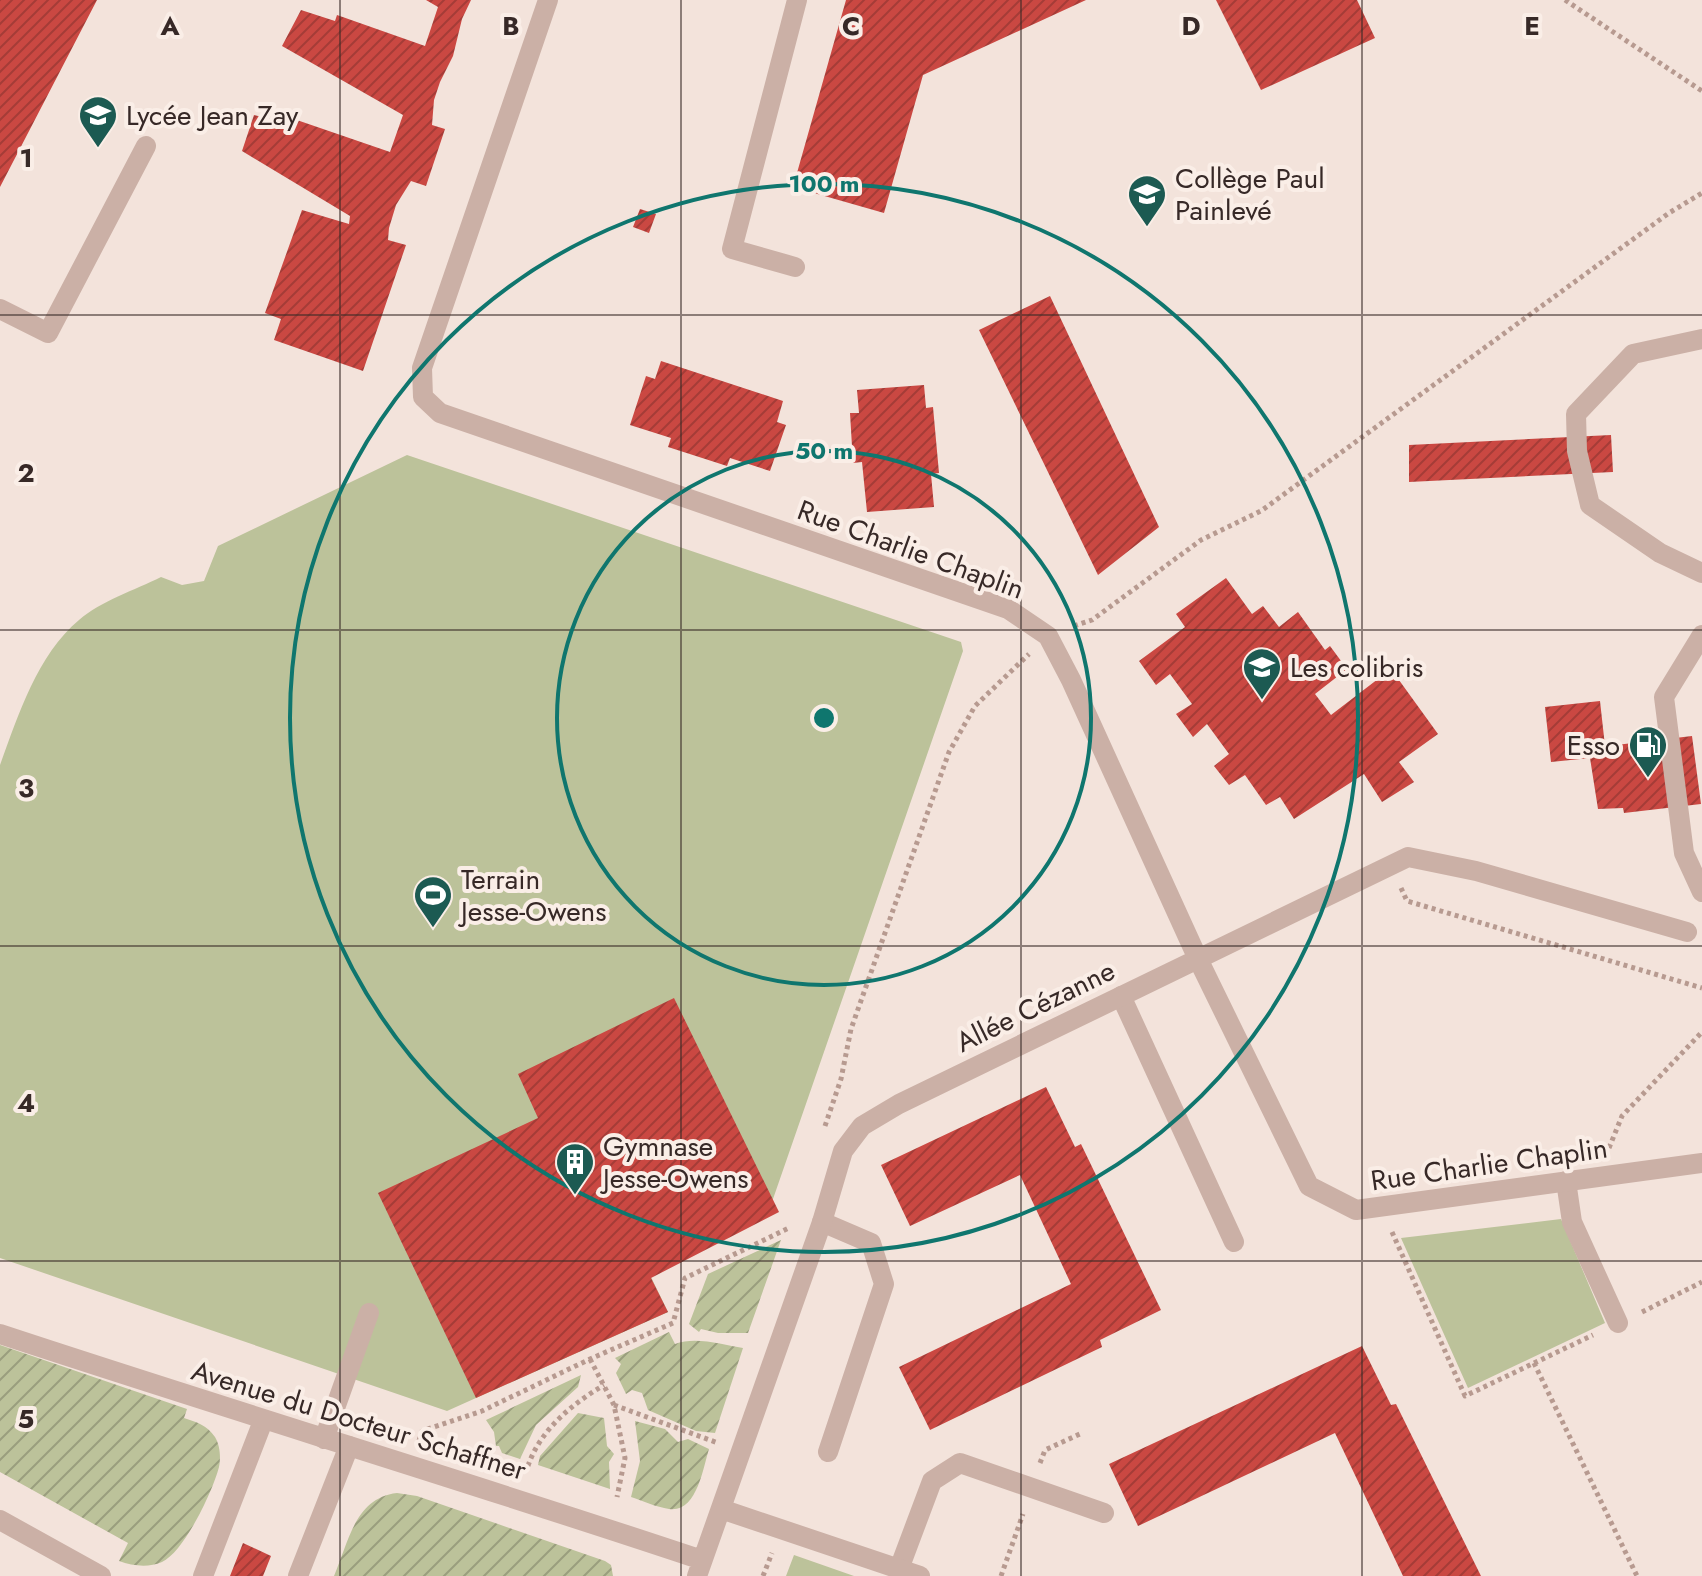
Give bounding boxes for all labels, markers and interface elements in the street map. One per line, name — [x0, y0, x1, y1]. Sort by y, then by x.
text: A — [159, 7, 180, 45]
text: B — [502, 7, 520, 45]
text: C — [842, 7, 860, 45]
text: D — [1181, 7, 1201, 45]
text: E — [1524, 7, 1540, 45]
school or university icon: Lycée Jean Zay — [77, 94, 119, 149]
place label: Lycée Jean Zay — [126, 95, 299, 136]
text: 1 — [19, 139, 33, 177]
place label: Collège Paul Painlevé — [1175, 158, 1325, 231]
text: 100 m — [789, 166, 859, 201]
school or university icon: Collège Paul Painlevé — [1126, 173, 1168, 228]
text: 50 m — [795, 433, 853, 468]
text: 2 — [17, 454, 35, 492]
street label: Rue Charlie Chaplin — [792, 489, 1030, 610]
school or university icon: Les colibris — [1241, 646, 1283, 701]
place label: Les colibris — [1290, 647, 1423, 688]
centre of rings — [810, 704, 838, 732]
fuel station icon: Esso — [1627, 724, 1669, 779]
place label: Esso — [1567, 725, 1620, 766]
text: 3 — [18, 769, 34, 807]
place label: Terrain Jesse-Owens — [457, 859, 607, 932]
sports icon: Terrain Jesse-Owens — [412, 874, 454, 929]
street label: Allée Cézanne — [949, 950, 1122, 1063]
text: 4 — [17, 1084, 35, 1122]
place label: Gymnase Jesse-Owens — [599, 1126, 749, 1199]
street label: Rue Charlie Chaplin — [1368, 1128, 1610, 1201]
building icon: Gymnase Jesse-Owens — [554, 1141, 596, 1196]
street label: Avenue du Docteur Schaffner — [187, 1350, 532, 1491]
text: 5 — [18, 1400, 34, 1438]

